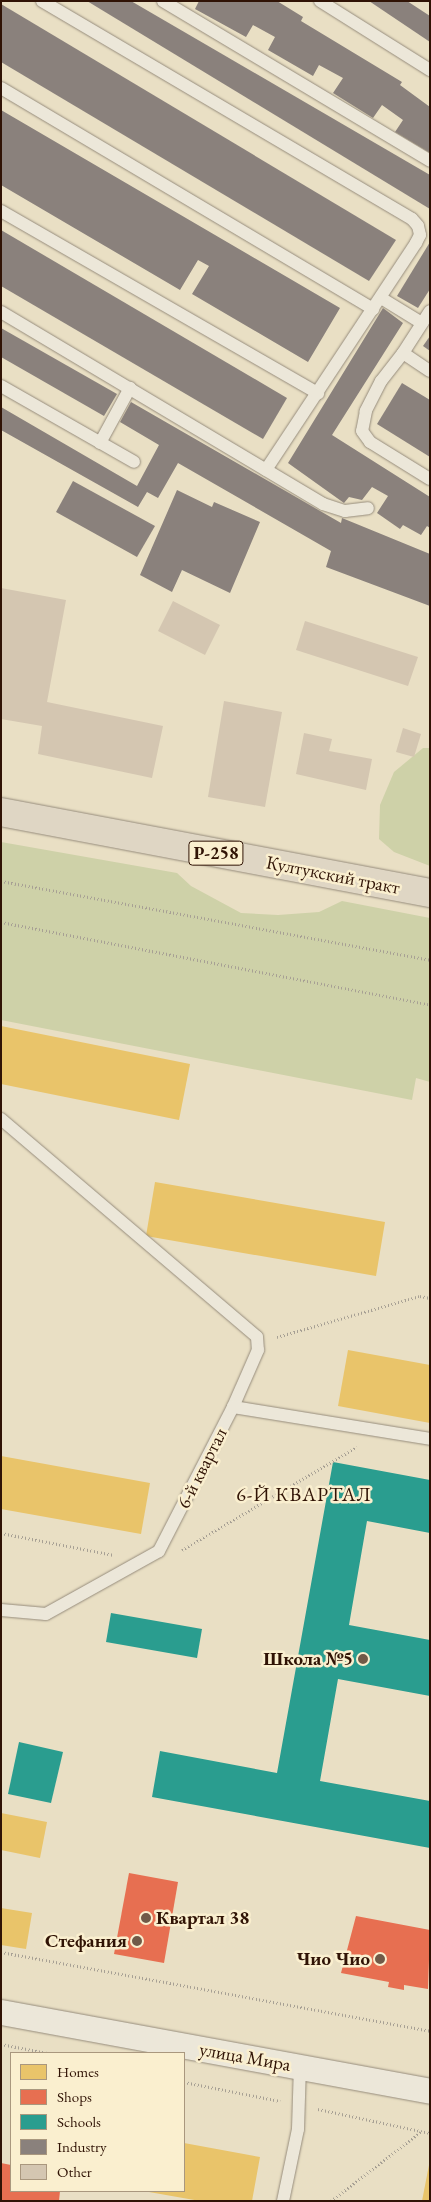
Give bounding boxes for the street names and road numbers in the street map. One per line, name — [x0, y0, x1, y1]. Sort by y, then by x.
road number: Р-258 — [187, 838, 245, 868]
street label: Култукский тракт — [264, 851, 402, 899]
street label: 6-й квартал — [172, 1424, 232, 1512]
street label: улица Мира — [198, 2038, 292, 2076]

